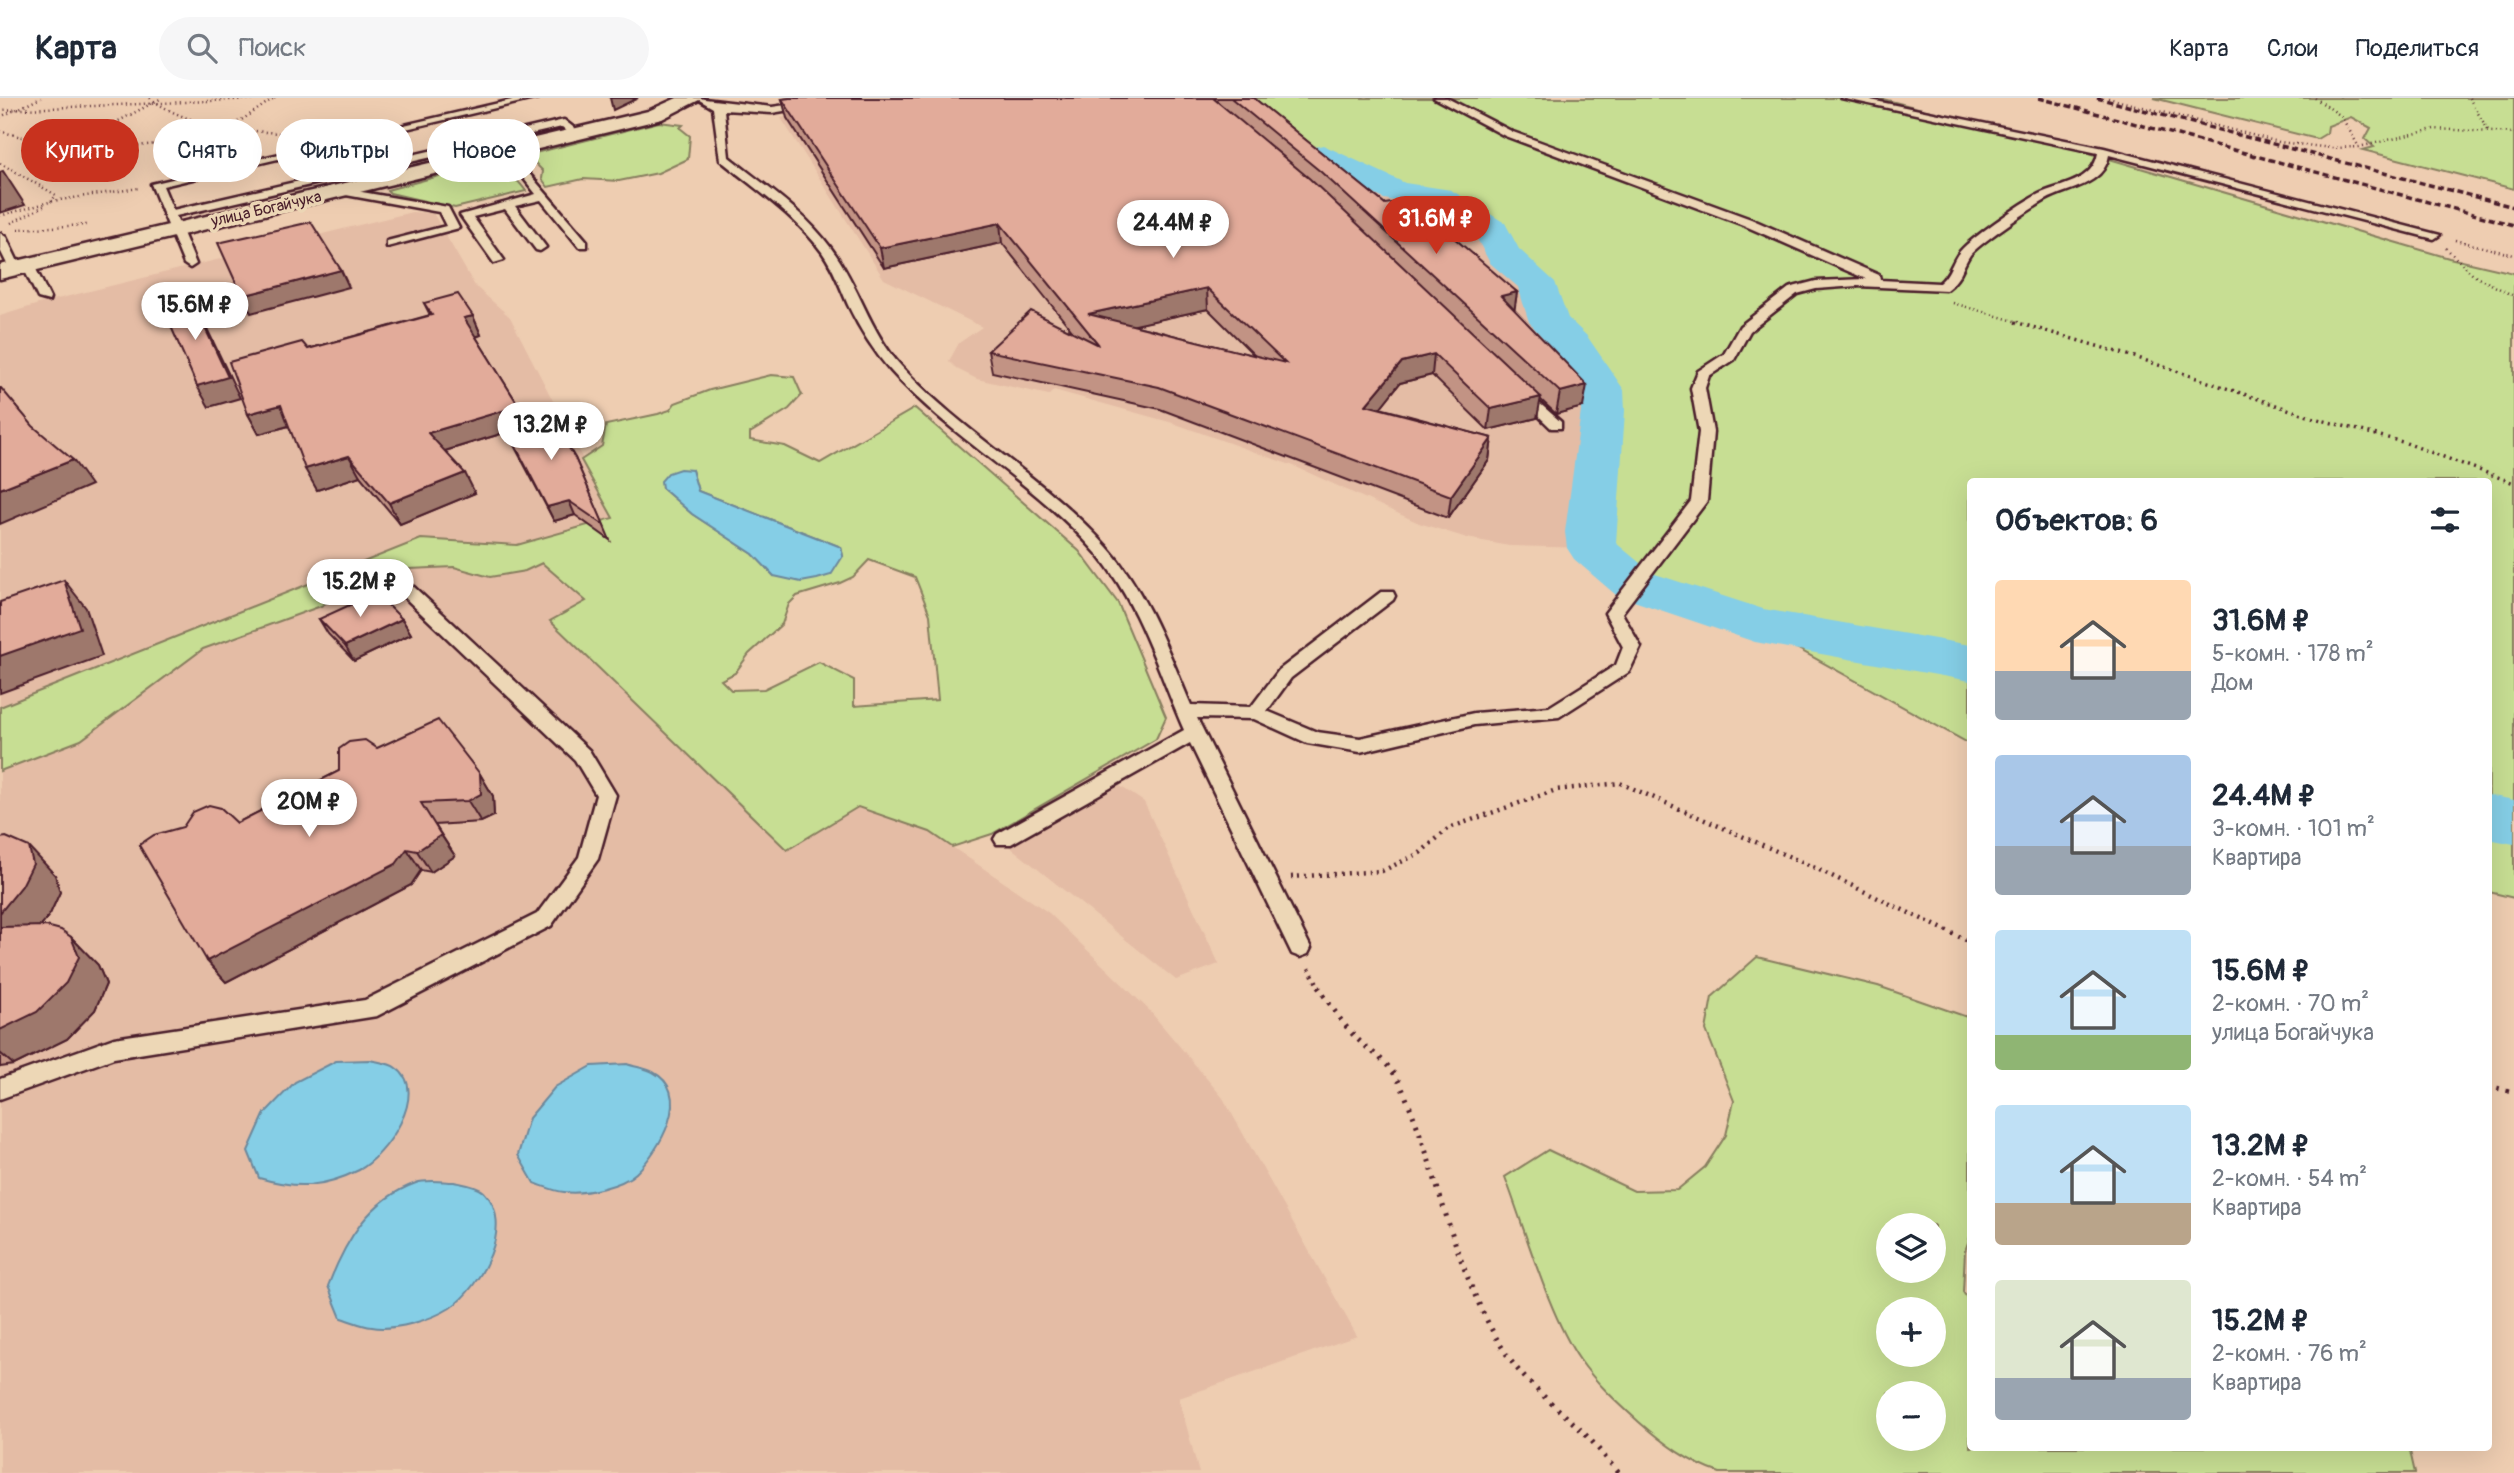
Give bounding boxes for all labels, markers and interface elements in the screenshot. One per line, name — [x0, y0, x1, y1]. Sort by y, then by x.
search box — [159, 17, 649, 80]
text: Карта — [35, 28, 117, 69]
icon: search — [183, 29, 221, 67]
text: Поиск — [239, 32, 307, 64]
text: Карта — [2169, 34, 2229, 63]
text: Слои — [2267, 34, 2318, 63]
text: Поделиться — [2356, 34, 2479, 63]
chip: Купить — [21, 119, 139, 182]
chip: Снять — [153, 119, 262, 182]
chip: Фильтры — [276, 119, 413, 182]
chip: Новое — [427, 119, 540, 182]
street label: улица Богайчука — [208, 187, 323, 232]
pin: 31.6M ₽ — [1371, 197, 1501, 256]
pin: 24.4M ₽ — [1108, 200, 1238, 260]
text: 31.6M ₽ — [1398, 204, 1474, 233]
text: 24.4M ₽ — [1133, 208, 1213, 237]
pin: 15.6M ₽ — [130, 282, 260, 342]
text: 15.6M ₽ — [157, 290, 233, 319]
pin: 13.2M ₽ — [486, 402, 616, 462]
text: 13.2M ₽ — [513, 410, 589, 439]
icon: filters — [2426, 501, 2464, 539]
text: Объектов: 6 — [1995, 502, 2158, 539]
pin: 15.2M ₽ — [295, 560, 425, 619]
text: 15.2M ₽ — [323, 567, 397, 596]
text: 31.6M ₽ — [2212, 602, 2311, 639]
icon: home — [2051, 608, 2135, 692]
text: 5-комн. · 178 m² — [2212, 639, 2374, 668]
text: Дом — [2212, 668, 2253, 697]
text: 24.4M ₽ — [2212, 777, 2316, 814]
pin: 20M ₽ — [260, 780, 358, 839]
icon: home — [2051, 783, 2135, 867]
text: 20M ₽ — [277, 787, 341, 816]
text: 3-комн. · 101 m² — [2212, 814, 2375, 843]
text: Квартира — [2212, 843, 2301, 872]
text: 15.6M ₽ — [2212, 952, 2310, 989]
icon: home — [2051, 958, 2135, 1042]
text: 2-комн. · 70 m² — [2212, 989, 2369, 1018]
text: улица Богайчука — [2212, 1018, 2374, 1047]
text: 13.2M ₽ — [2212, 1127, 2310, 1164]
icon: home — [2051, 1133, 2135, 1217]
text: 2-комн. · 54 m² — [2212, 1164, 2367, 1193]
text: Квартира — [2212, 1193, 2301, 1222]
map controls — [1876, 1213, 1946, 1451]
button: layers — [1876, 1213, 1946, 1283]
button: + — [1876, 1297, 1946, 1367]
text: 15.2M ₽ — [2212, 1302, 2309, 1339]
icon: home — [2051, 1308, 2135, 1392]
text: 2-комн. · 76 m² — [2212, 1339, 2367, 1368]
text: Квартира — [2212, 1368, 2301, 1397]
button: − — [1876, 1381, 1946, 1451]

